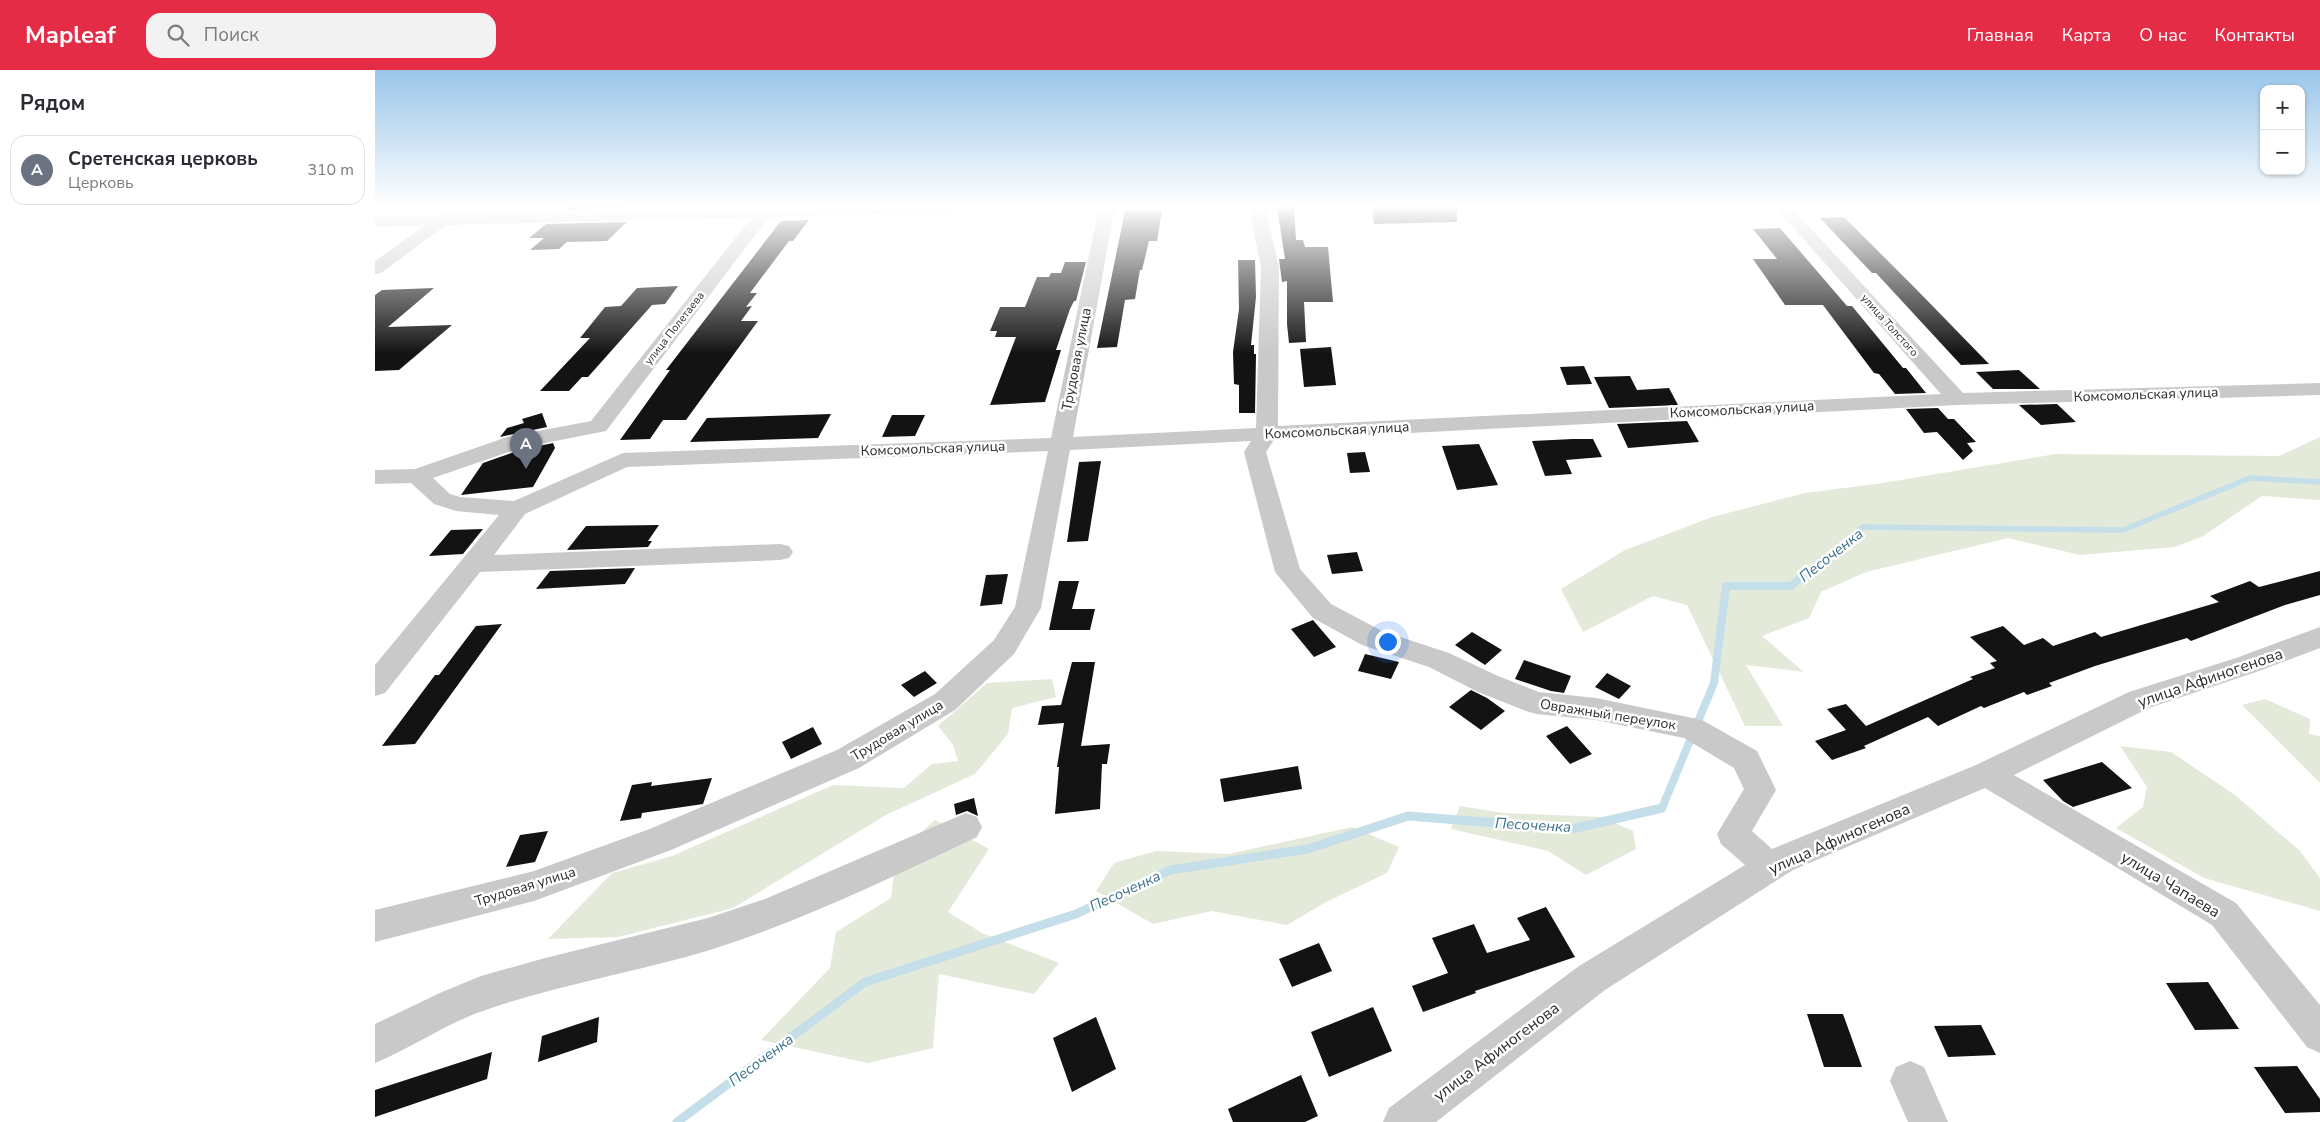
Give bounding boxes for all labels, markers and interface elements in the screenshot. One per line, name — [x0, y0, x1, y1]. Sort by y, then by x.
search box — [146, 13, 496, 58]
text: Mapleaf — [25, 19, 116, 51]
icon: search — [164, 21, 192, 49]
text: Поиск — [204, 22, 259, 48]
text: Главная — [1967, 23, 2034, 47]
text: Карта — [2062, 23, 2111, 47]
text: О нас — [2139, 23, 2187, 47]
text: Контакты — [2215, 23, 2295, 47]
map controls — [2260, 85, 2305, 175]
button: + — [2260, 85, 2305, 130]
text: Рядом — [20, 89, 85, 117]
button: − — [2260, 130, 2305, 175]
text: Сретенская церковь — [68, 146, 258, 172]
text: A — [31, 159, 43, 181]
text: 310 m — [307, 159, 354, 181]
text: Церковь — [68, 172, 134, 194]
street label: улица Полетаева — [641, 289, 708, 368]
street label: улица Толстого — [1858, 291, 1922, 360]
street label: Трудовая улица — [1057, 306, 1096, 412]
street label: Комсомольская улица — [2073, 382, 2219, 407]
street label: Комсомольская улица — [1669, 396, 1815, 423]
street label: Комсомольская улица — [1264, 417, 1410, 444]
pin: A — [510, 428, 542, 469]
street label: Комсомольская улица — [860, 436, 1006, 461]
water label: Песоченка — [1795, 524, 1867, 586]
your location — [1375, 629, 1401, 655]
street label: улица Афиногенова — [2135, 643, 2286, 713]
street label: Овражный переулок — [1539, 694, 1678, 735]
street label: Трудовая улица — [848, 695, 947, 765]
street label: улица Афиногенова — [1765, 798, 1913, 880]
water label: Песоченка — [1494, 813, 1572, 837]
street label: улица Чапаева — [2117, 847, 2224, 923]
street label: Трудовая улица — [472, 862, 578, 911]
water label: Песоченка — [1086, 866, 1164, 916]
street label: улица Афиногенова — [1429, 997, 1564, 1106]
water label: Песоченка — [725, 1029, 797, 1091]

